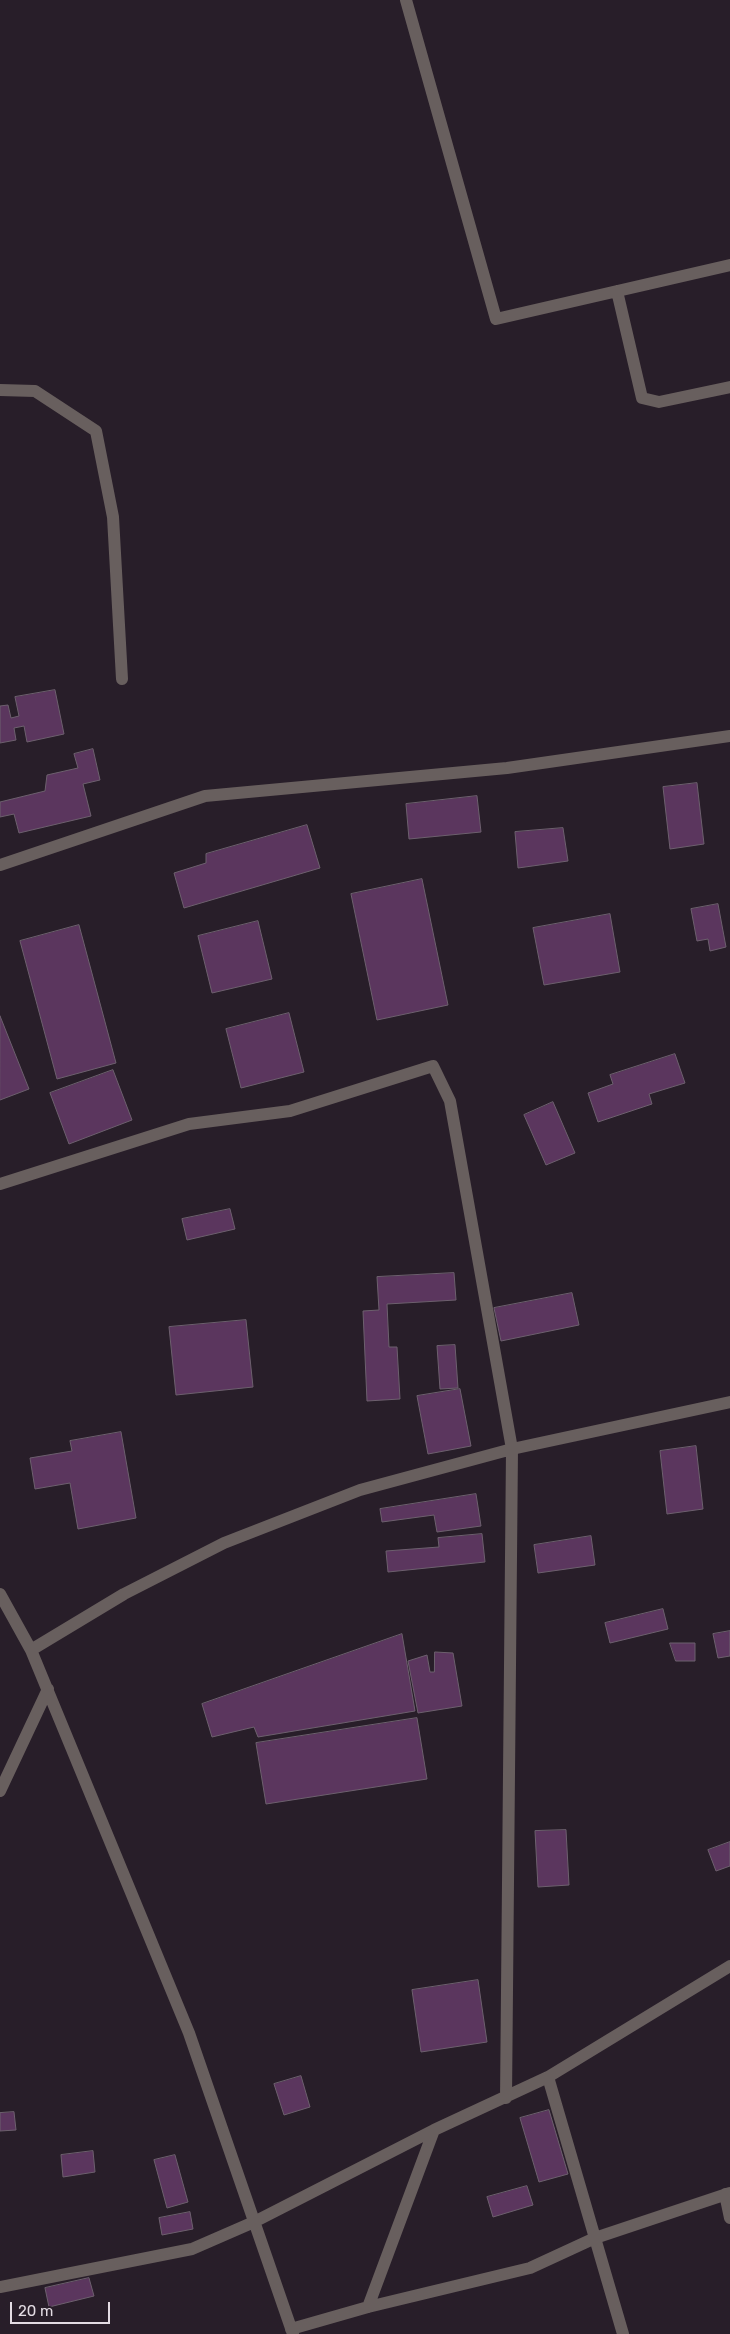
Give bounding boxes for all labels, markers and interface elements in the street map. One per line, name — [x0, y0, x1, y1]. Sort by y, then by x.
scale bar — [12, 2292, 112, 2324]
text: 20 m — [18, 2302, 53, 2320]

